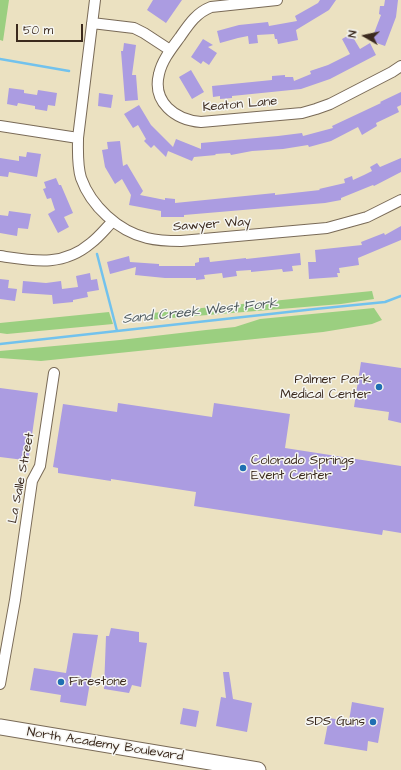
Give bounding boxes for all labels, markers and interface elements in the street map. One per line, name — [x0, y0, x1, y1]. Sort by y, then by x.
scale bar — [18, 16, 85, 42]
north arrow — [345, 16, 385, 56]
text: 50 m — [23, 22, 53, 39]
text: N — [345, 29, 361, 39]
street label: Keaton Lane — [202, 94, 278, 116]
street label: Sawyer Way — [173, 214, 251, 236]
water label: Sand Creek West Fork — [122, 296, 278, 328]
place label: Palmer Park Medical Center — [280, 372, 371, 403]
marker: Palmer Park Medical Center — [374, 382, 384, 392]
street label: La Salle Street — [6, 431, 38, 525]
place label: Colorado Springs Event Center — [251, 453, 354, 484]
marker: Colorado Springs Event Center — [238, 463, 248, 473]
place label: Firestone — [69, 674, 127, 690]
marker: Firestone — [56, 677, 66, 687]
place label: SDS Guns — [306, 714, 365, 730]
marker: SDS Guns — [368, 717, 378, 727]
street label: North Academy Boulevard — [26, 725, 184, 765]

